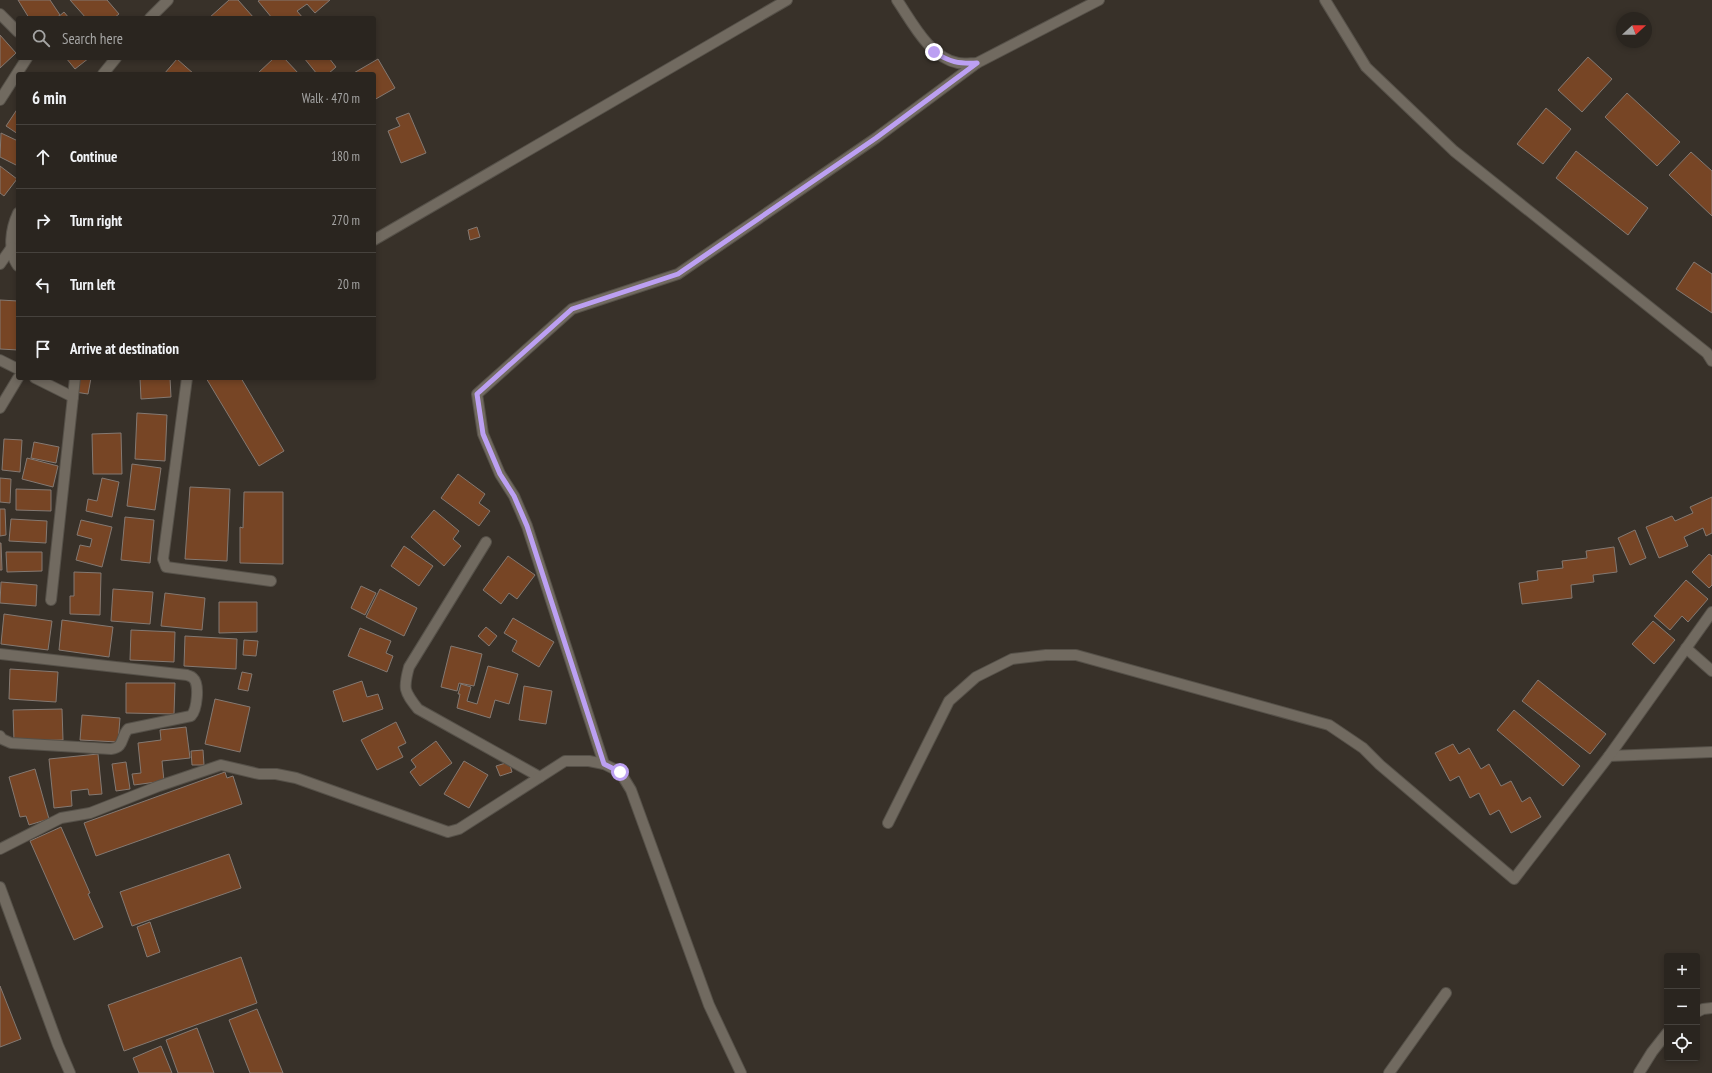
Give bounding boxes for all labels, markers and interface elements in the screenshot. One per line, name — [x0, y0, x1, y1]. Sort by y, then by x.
north arrow — [1616, 12, 1652, 48]
search box — [16, 16, 376, 60]
icon: search — [30, 27, 52, 49]
text: Search here — [62, 29, 123, 48]
route end — [925, 43, 943, 61]
text: 6 min — [32, 87, 66, 109]
text: Walk · 470 m — [302, 90, 360, 107]
icon: ahead — [32, 146, 54, 168]
text: Continue — [70, 147, 117, 166]
text: 180 m — [331, 148, 360, 165]
icon: right — [32, 210, 54, 232]
text: Turn right — [70, 211, 122, 230]
text: 270 m — [331, 212, 360, 229]
icon: left — [32, 274, 54, 296]
text: Turn left — [70, 275, 115, 294]
text: 20 m — [337, 276, 360, 293]
icon: arrive — [32, 338, 54, 360]
text: Arrive at destination — [70, 339, 179, 358]
route start — [611, 763, 629, 781]
map controls — [1664, 953, 1700, 1061]
button: + — [1664, 953, 1700, 989]
button: − — [1664, 989, 1700, 1025]
button: locate — [1664, 1025, 1700, 1061]

